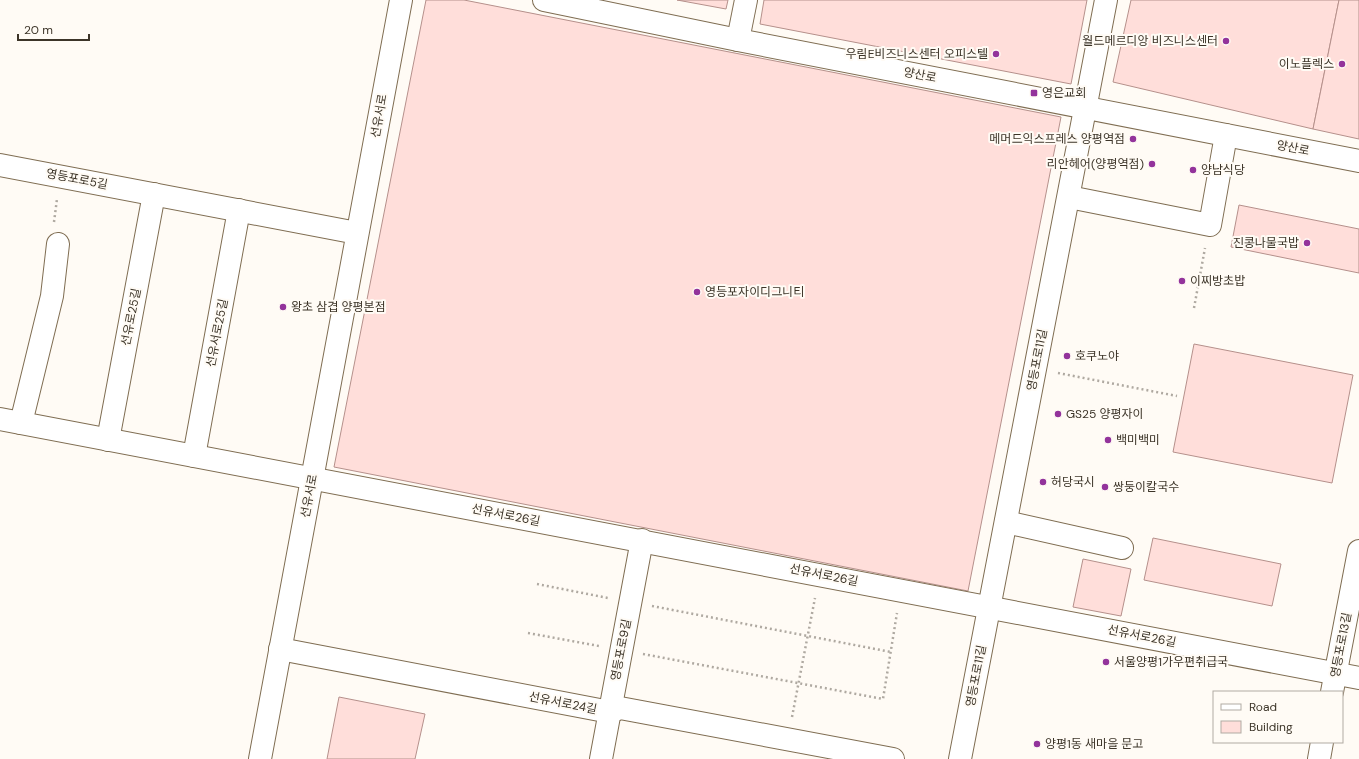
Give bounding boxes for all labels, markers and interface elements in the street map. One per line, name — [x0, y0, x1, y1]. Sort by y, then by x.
scale bar — [18, 16, 89, 42]
text: 20 m — [24, 22, 53, 38]
place label: 월드메르디앙 비즈니스센터 — [1082, 33, 1218, 49]
marker: 월드메르디앙 비즈니스센터 — [1221, 36, 1231, 46]
place label: 우림E비즈니스센터 오피스텔 — [846, 46, 988, 62]
marker: 우림E비즈니스센터 오피스텔 — [991, 49, 1001, 59]
place label: 이노플렉스 — [1279, 56, 1334, 72]
marker: 이노플렉스 — [1337, 59, 1347, 69]
street label: 양산로 — [902, 64, 938, 86]
place label: 영은교회 — [1042, 85, 1086, 101]
marker: 영은교회 — [1029, 88, 1039, 98]
street label: 선유서로 — [367, 93, 391, 139]
place label: 메머드익스프레스 양평역점 — [989, 131, 1125, 147]
marker: 메머드익스프레스 양평역점 — [1128, 134, 1138, 144]
street label: 양산로 — [1275, 137, 1311, 159]
place label: 리안헤어(양평역점) — [1047, 156, 1144, 172]
marker: 리안헤어(양평역점) — [1147, 159, 1157, 169]
place label: 양남식당 — [1201, 162, 1245, 178]
street label: 영등포로5길 — [45, 165, 109, 193]
marker: 양남식당 — [1188, 165, 1198, 175]
place label: 진콩나물국밥 — [1233, 235, 1299, 251]
marker: 진콩나물국밥 — [1302, 238, 1312, 248]
place label: 이찌방초밥 — [1190, 273, 1245, 289]
marker: 이찌방초밥 — [1177, 276, 1187, 286]
place label: 영등포자이디그니티 — [705, 284, 804, 300]
street label: 선유로25길 — [118, 287, 144, 347]
marker: 영등포자이디그니티 — [692, 287, 702, 297]
street label: 선유서로25길 — [203, 297, 231, 369]
place label: 왕초 삼겹 양평본점 — [291, 299, 386, 315]
marker: 왕초 삼겹 양평본점 — [278, 302, 288, 312]
street label: 영등포로11길 — [1023, 328, 1051, 392]
place label: 호쿠노야 — [1075, 348, 1119, 364]
marker: 호쿠노야 — [1062, 351, 1072, 361]
place label: GS25 양평자이 — [1066, 406, 1144, 422]
marker: GS25 양평자이 — [1053, 409, 1063, 419]
place label: 백미백미 — [1116, 432, 1160, 448]
marker: 백미백미 — [1103, 435, 1113, 445]
street label: 선유서로 — [297, 473, 321, 519]
place label: 허당국시 — [1051, 474, 1095, 490]
marker: 허당국시 — [1038, 477, 1048, 487]
place label: 쌍둥이칼국수 — [1113, 479, 1179, 495]
marker: 쌍둥이칼국수 — [1100, 482, 1110, 492]
street label: 선유서로26길 — [470, 501, 542, 529]
street label: 선유서로26길 — [788, 561, 860, 589]
street label: 영등포로13길 — [1327, 611, 1355, 679]
street label: 영등포로9길 — [607, 618, 635, 682]
street label: 선유서로26길 — [1106, 622, 1178, 650]
street label: 영등포로11길 — [962, 644, 990, 708]
place label: 서울양평1가우편취급국 — [1114, 654, 1228, 670]
marker: 서울양평1가우편취급국 — [1101, 657, 1111, 667]
street label: 선유서로24길 — [528, 689, 598, 717]
legend — [1213, 691, 1343, 743]
text: Road — [1249, 699, 1277, 715]
text: Building — [1249, 719, 1293, 735]
place label: 양평1동 새마을 문고 — [1045, 736, 1143, 752]
marker: 양평1동 새마을 문고 — [1032, 739, 1042, 749]

